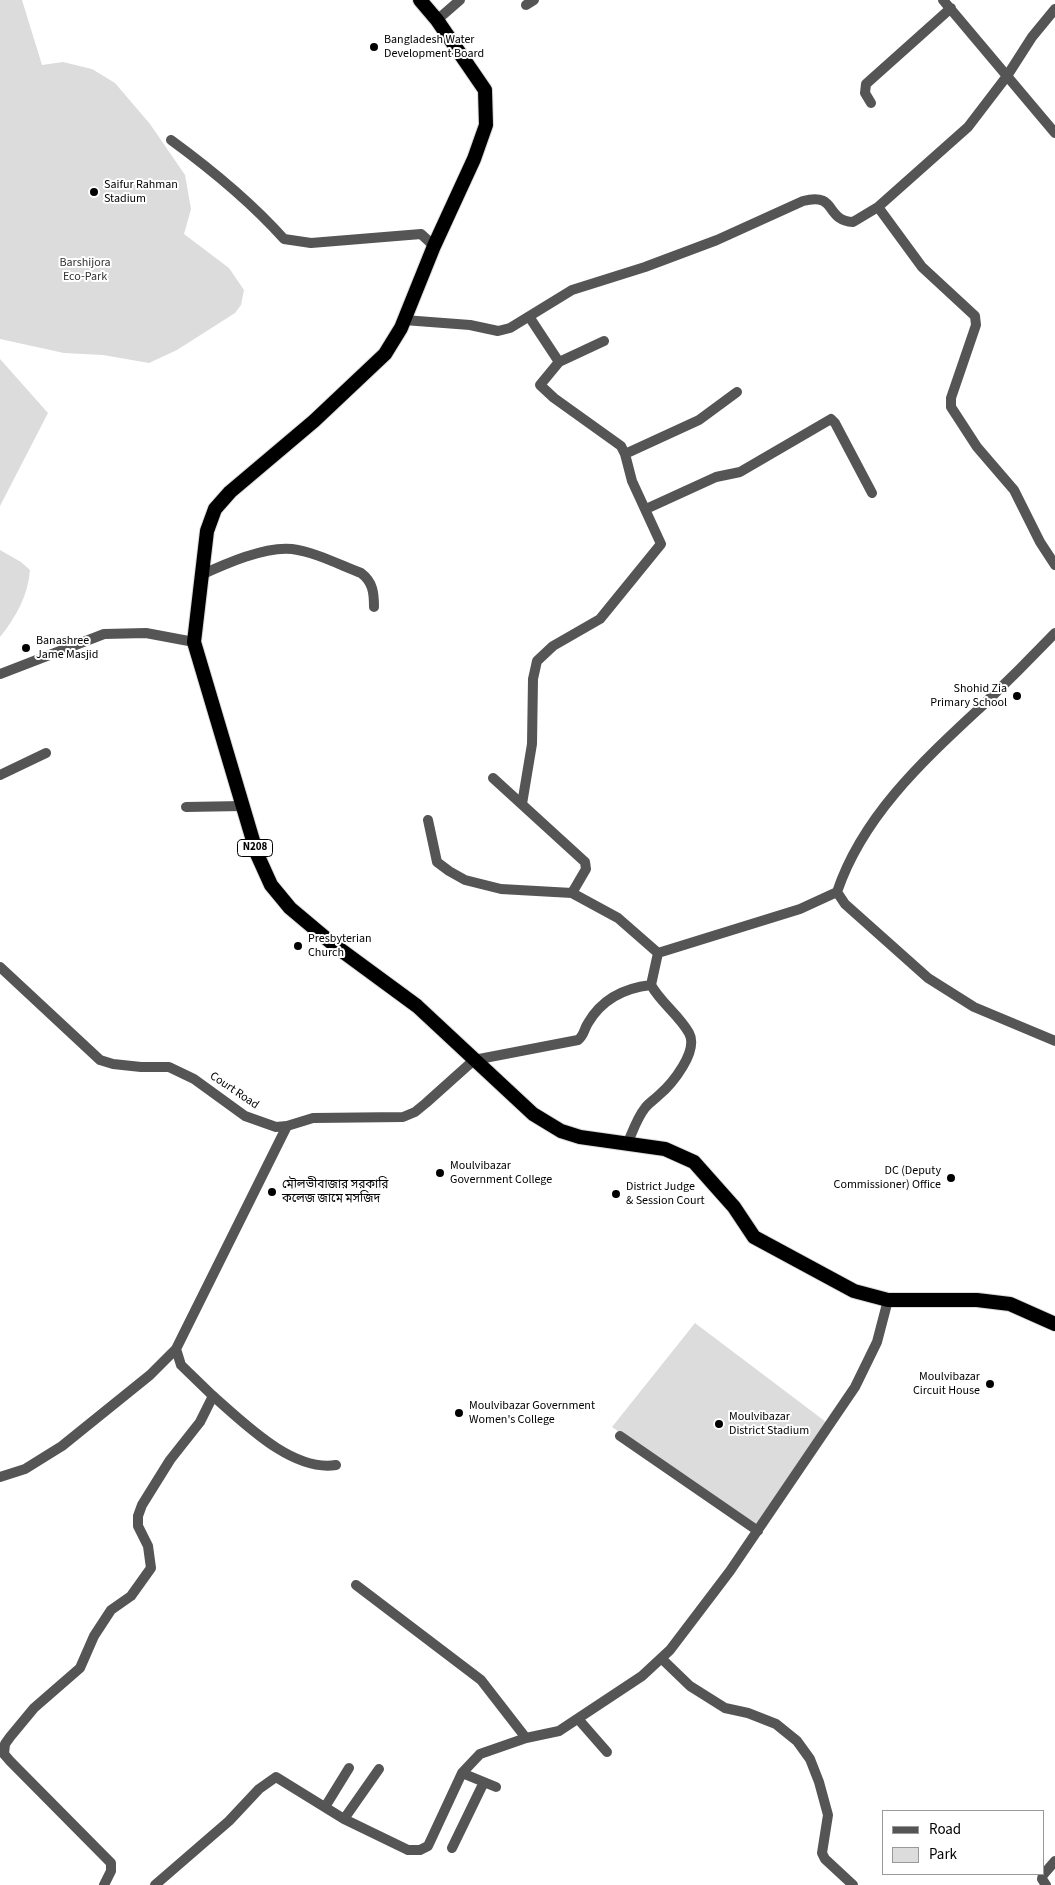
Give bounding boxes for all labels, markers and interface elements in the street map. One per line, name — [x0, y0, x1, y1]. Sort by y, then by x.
place label: Bangladesh Water Development Board — [384, 33, 484, 61]
marker: Bangladesh Water Development Board — [368, 41, 380, 53]
place label: Saifur Rahman Stadium — [104, 178, 178, 206]
marker: Saifur Rahman Stadium — [88, 186, 100, 198]
park label: Barshijora Eco-Park — [59, 256, 111, 284]
place label: Banashree Jame Masjid — [36, 634, 98, 662]
marker: Banashree Jame Masjid — [20, 642, 32, 654]
place label: Shohid Zia Primary School — [930, 682, 1007, 710]
marker: Shohid Zia Primary School — [1011, 690, 1023, 702]
road number: N208 — [238, 840, 272, 856]
place label: Presbyterian Church — [308, 932, 372, 960]
marker: Presbyterian Church — [292, 940, 304, 952]
street label: Court Road — [207, 1069, 261, 1113]
place label: Moulvibazar Government College — [450, 1159, 552, 1187]
place label: DC (Deputy Commissioner) Office — [834, 1164, 941, 1192]
marker: Moulvibazar Government College — [434, 1167, 446, 1179]
marker: DC (Deputy Commissioner) Office — [945, 1172, 957, 1184]
place label: মৌলভীবাজার সরকারি কলেজ জামে মসজিদ — [282, 1178, 389, 1206]
place label: District Judge & Session Court — [626, 1180, 705, 1208]
marker: মৌলভীবাজার সরকারি কলেজ জামে মসজিদ — [266, 1186, 278, 1198]
marker: District Judge & Session Court — [610, 1188, 622, 1200]
place label: Moulvibazar Circuit House — [913, 1370, 980, 1398]
marker: Moulvibazar Circuit House — [984, 1378, 996, 1390]
place label: Moulvibazar Government Women's College — [469, 1399, 595, 1427]
marker: Moulvibazar Government Women's College — [453, 1407, 465, 1419]
place label: Moulvibazar District Stadium — [729, 1410, 809, 1438]
marker: Moulvibazar District Stadium — [713, 1418, 725, 1430]
legend — [882, 1810, 1045, 1875]
text: Road — [929, 1819, 961, 1840]
text: Park — [929, 1844, 957, 1865]

